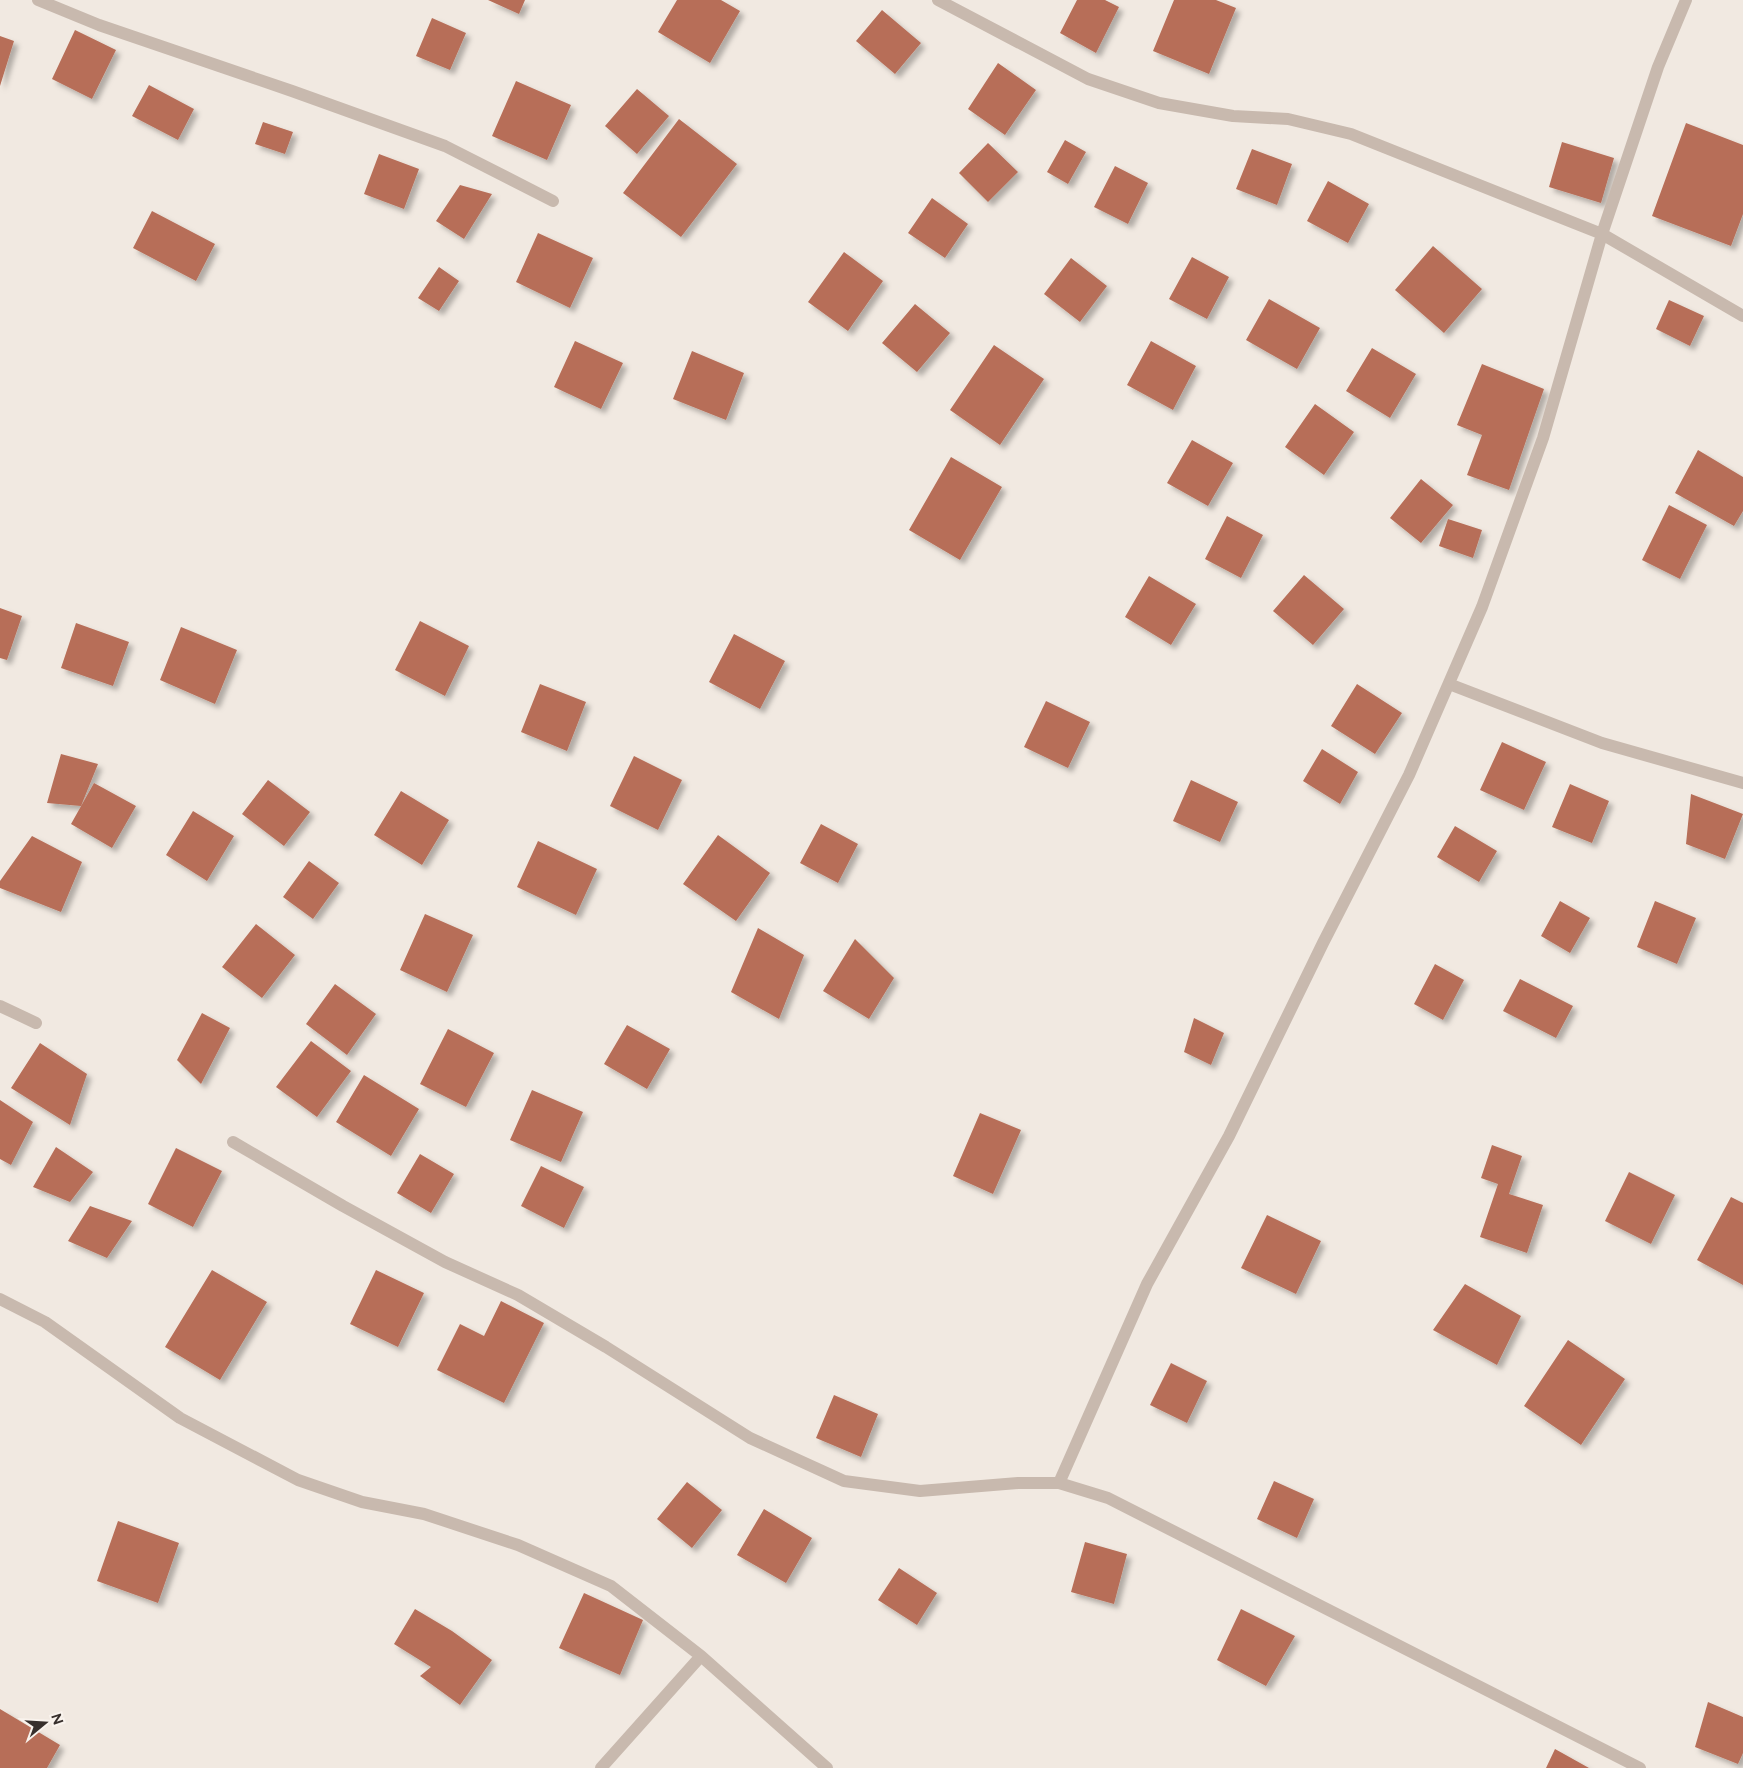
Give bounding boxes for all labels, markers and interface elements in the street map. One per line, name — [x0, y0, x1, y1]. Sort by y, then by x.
north arrow — [20, 1698, 70, 1748]
text: N — [48, 1711, 67, 1727]

